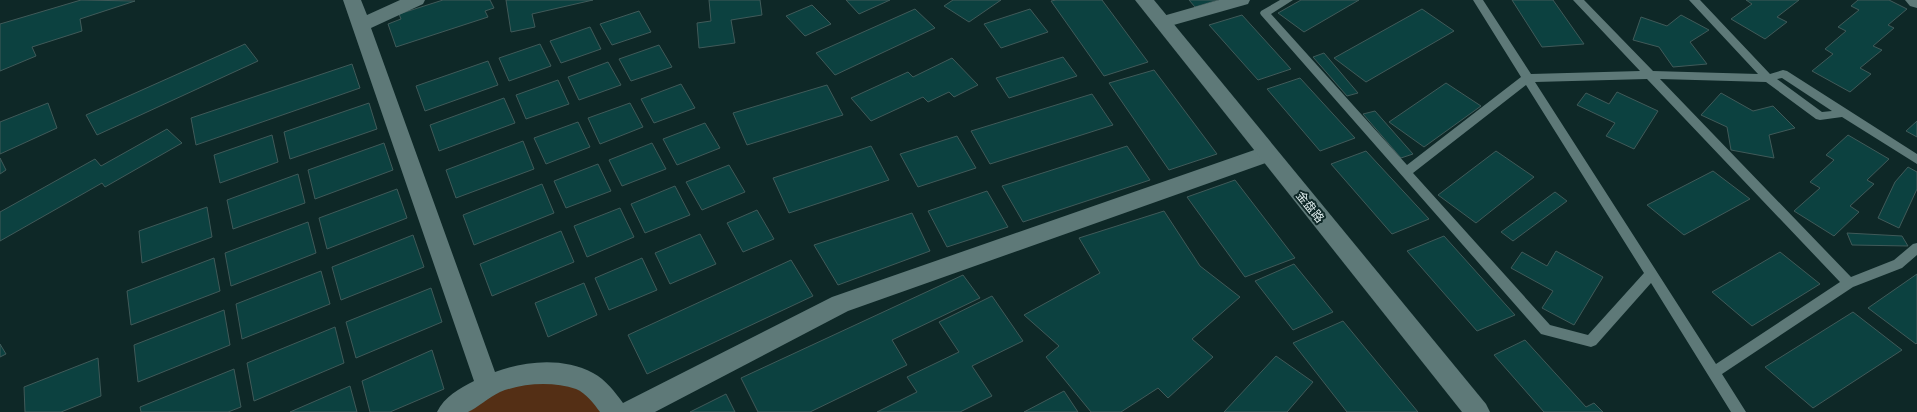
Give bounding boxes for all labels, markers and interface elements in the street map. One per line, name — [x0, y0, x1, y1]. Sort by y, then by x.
street label: 金盘路 — [1294, 189, 1327, 225]

